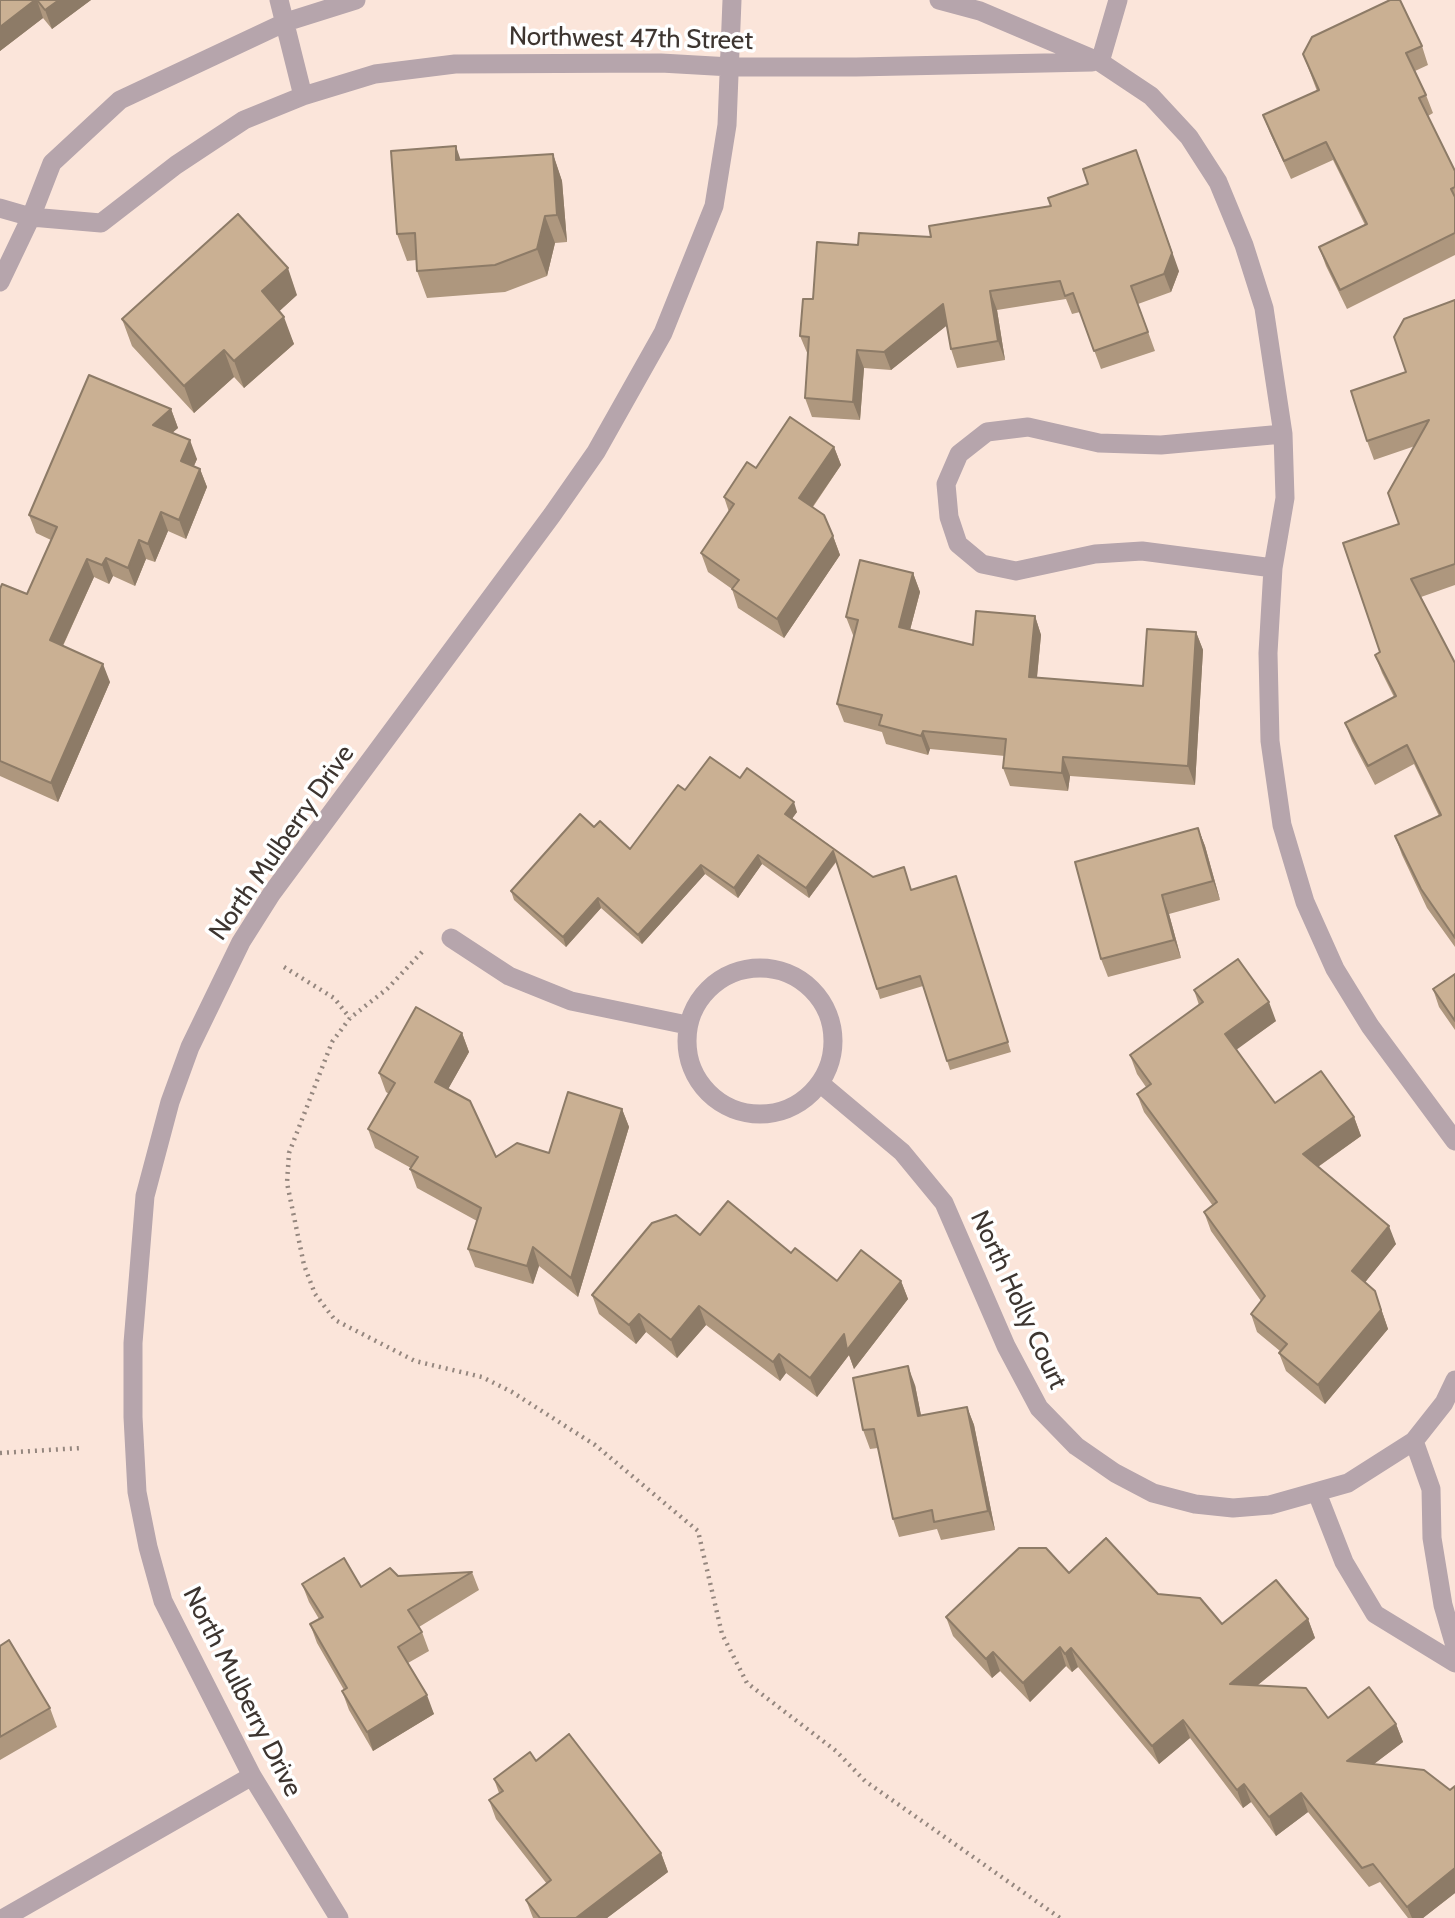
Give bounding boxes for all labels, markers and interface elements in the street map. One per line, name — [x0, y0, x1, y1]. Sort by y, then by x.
street label: Northwest 47th Street — [509, 21, 753, 57]
street label: North Mulberry Drive — [203, 739, 361, 947]
street label: North Holly Court — [963, 1206, 1073, 1394]
street label: North Mulberry Drive — [176, 1582, 308, 1802]

